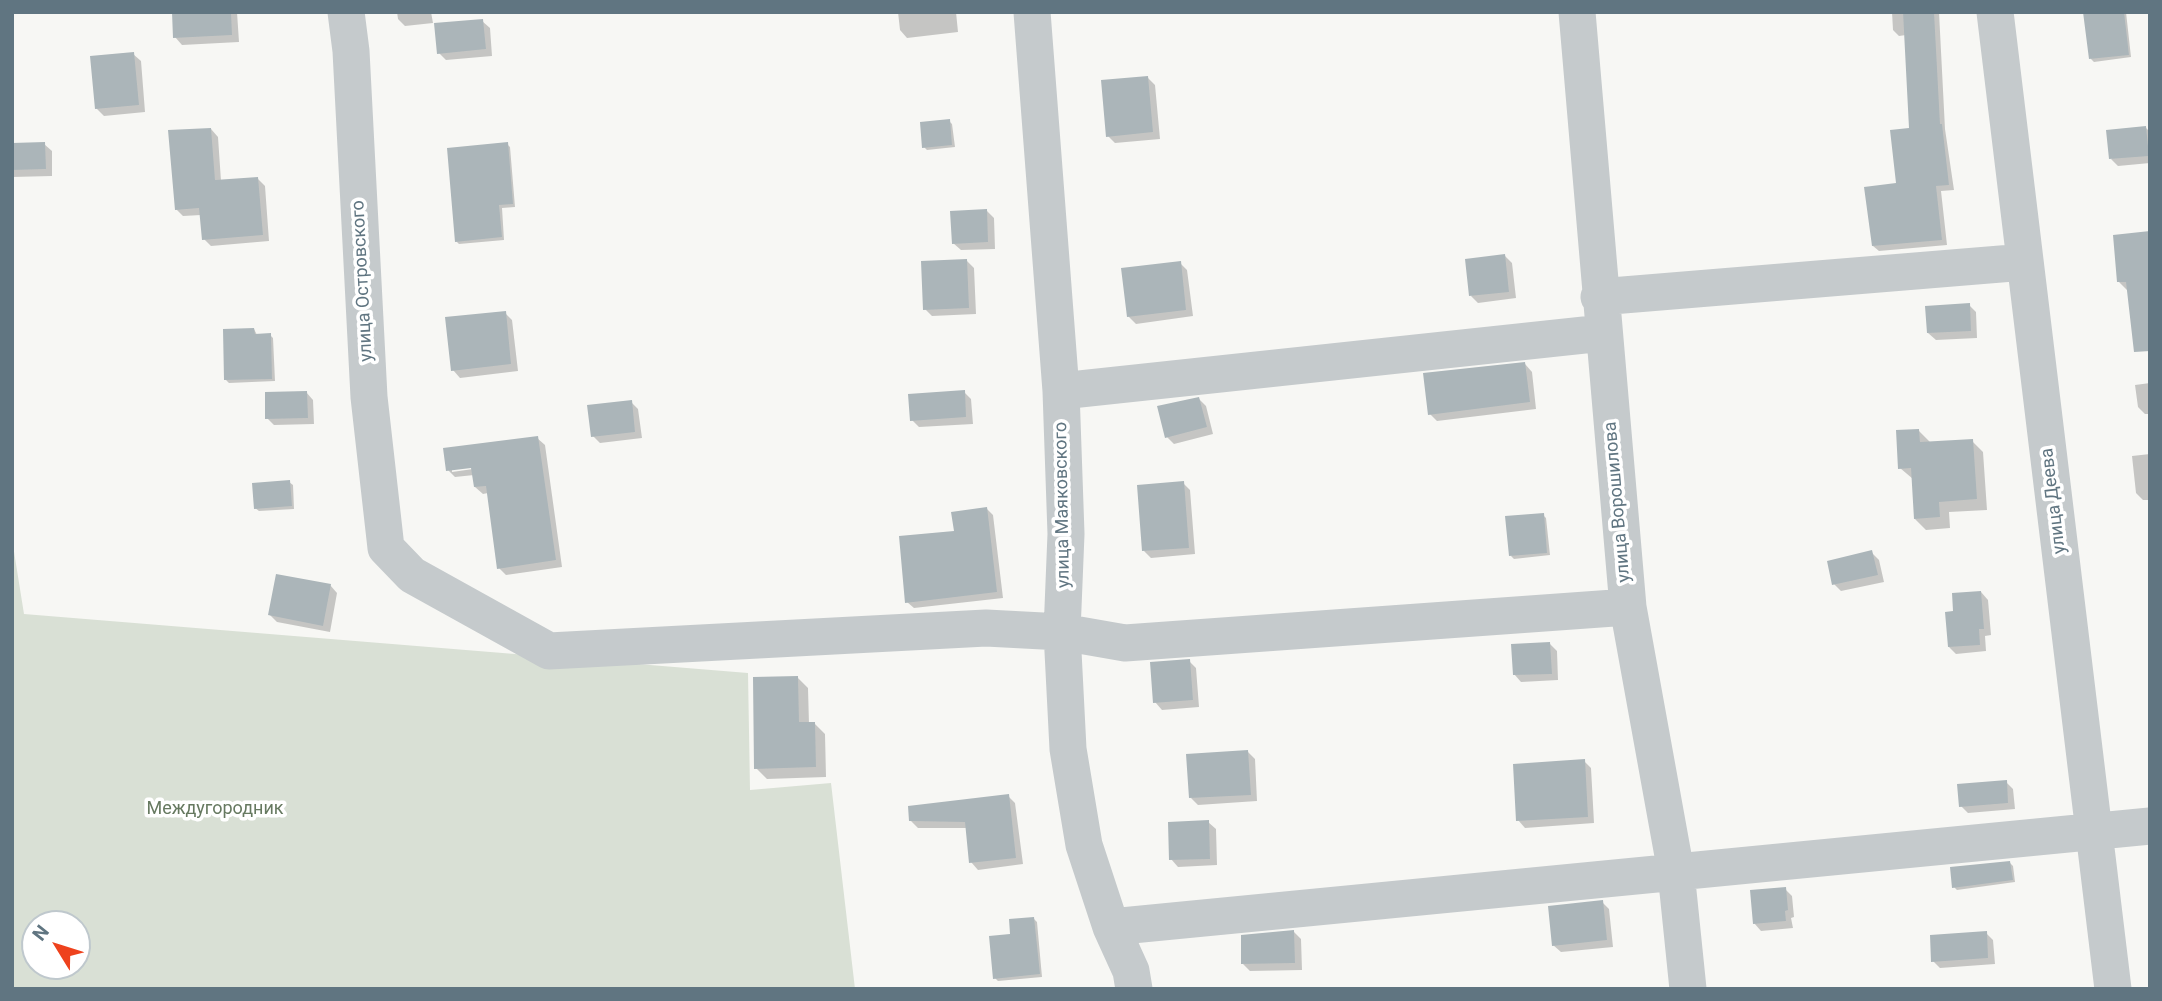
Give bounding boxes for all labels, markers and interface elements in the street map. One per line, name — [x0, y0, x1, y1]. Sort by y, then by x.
street label: улица Островского — [348, 200, 378, 362]
street label: улица Ворошилова — [1600, 421, 1636, 583]
street label: улица Маяковского — [1051, 422, 1075, 588]
street label: улица Деева — [2037, 447, 2071, 555]
park label: Междугородник — [146, 798, 284, 820]
north arrow — [21, 910, 91, 980]
text: N — [27, 921, 54, 945]

